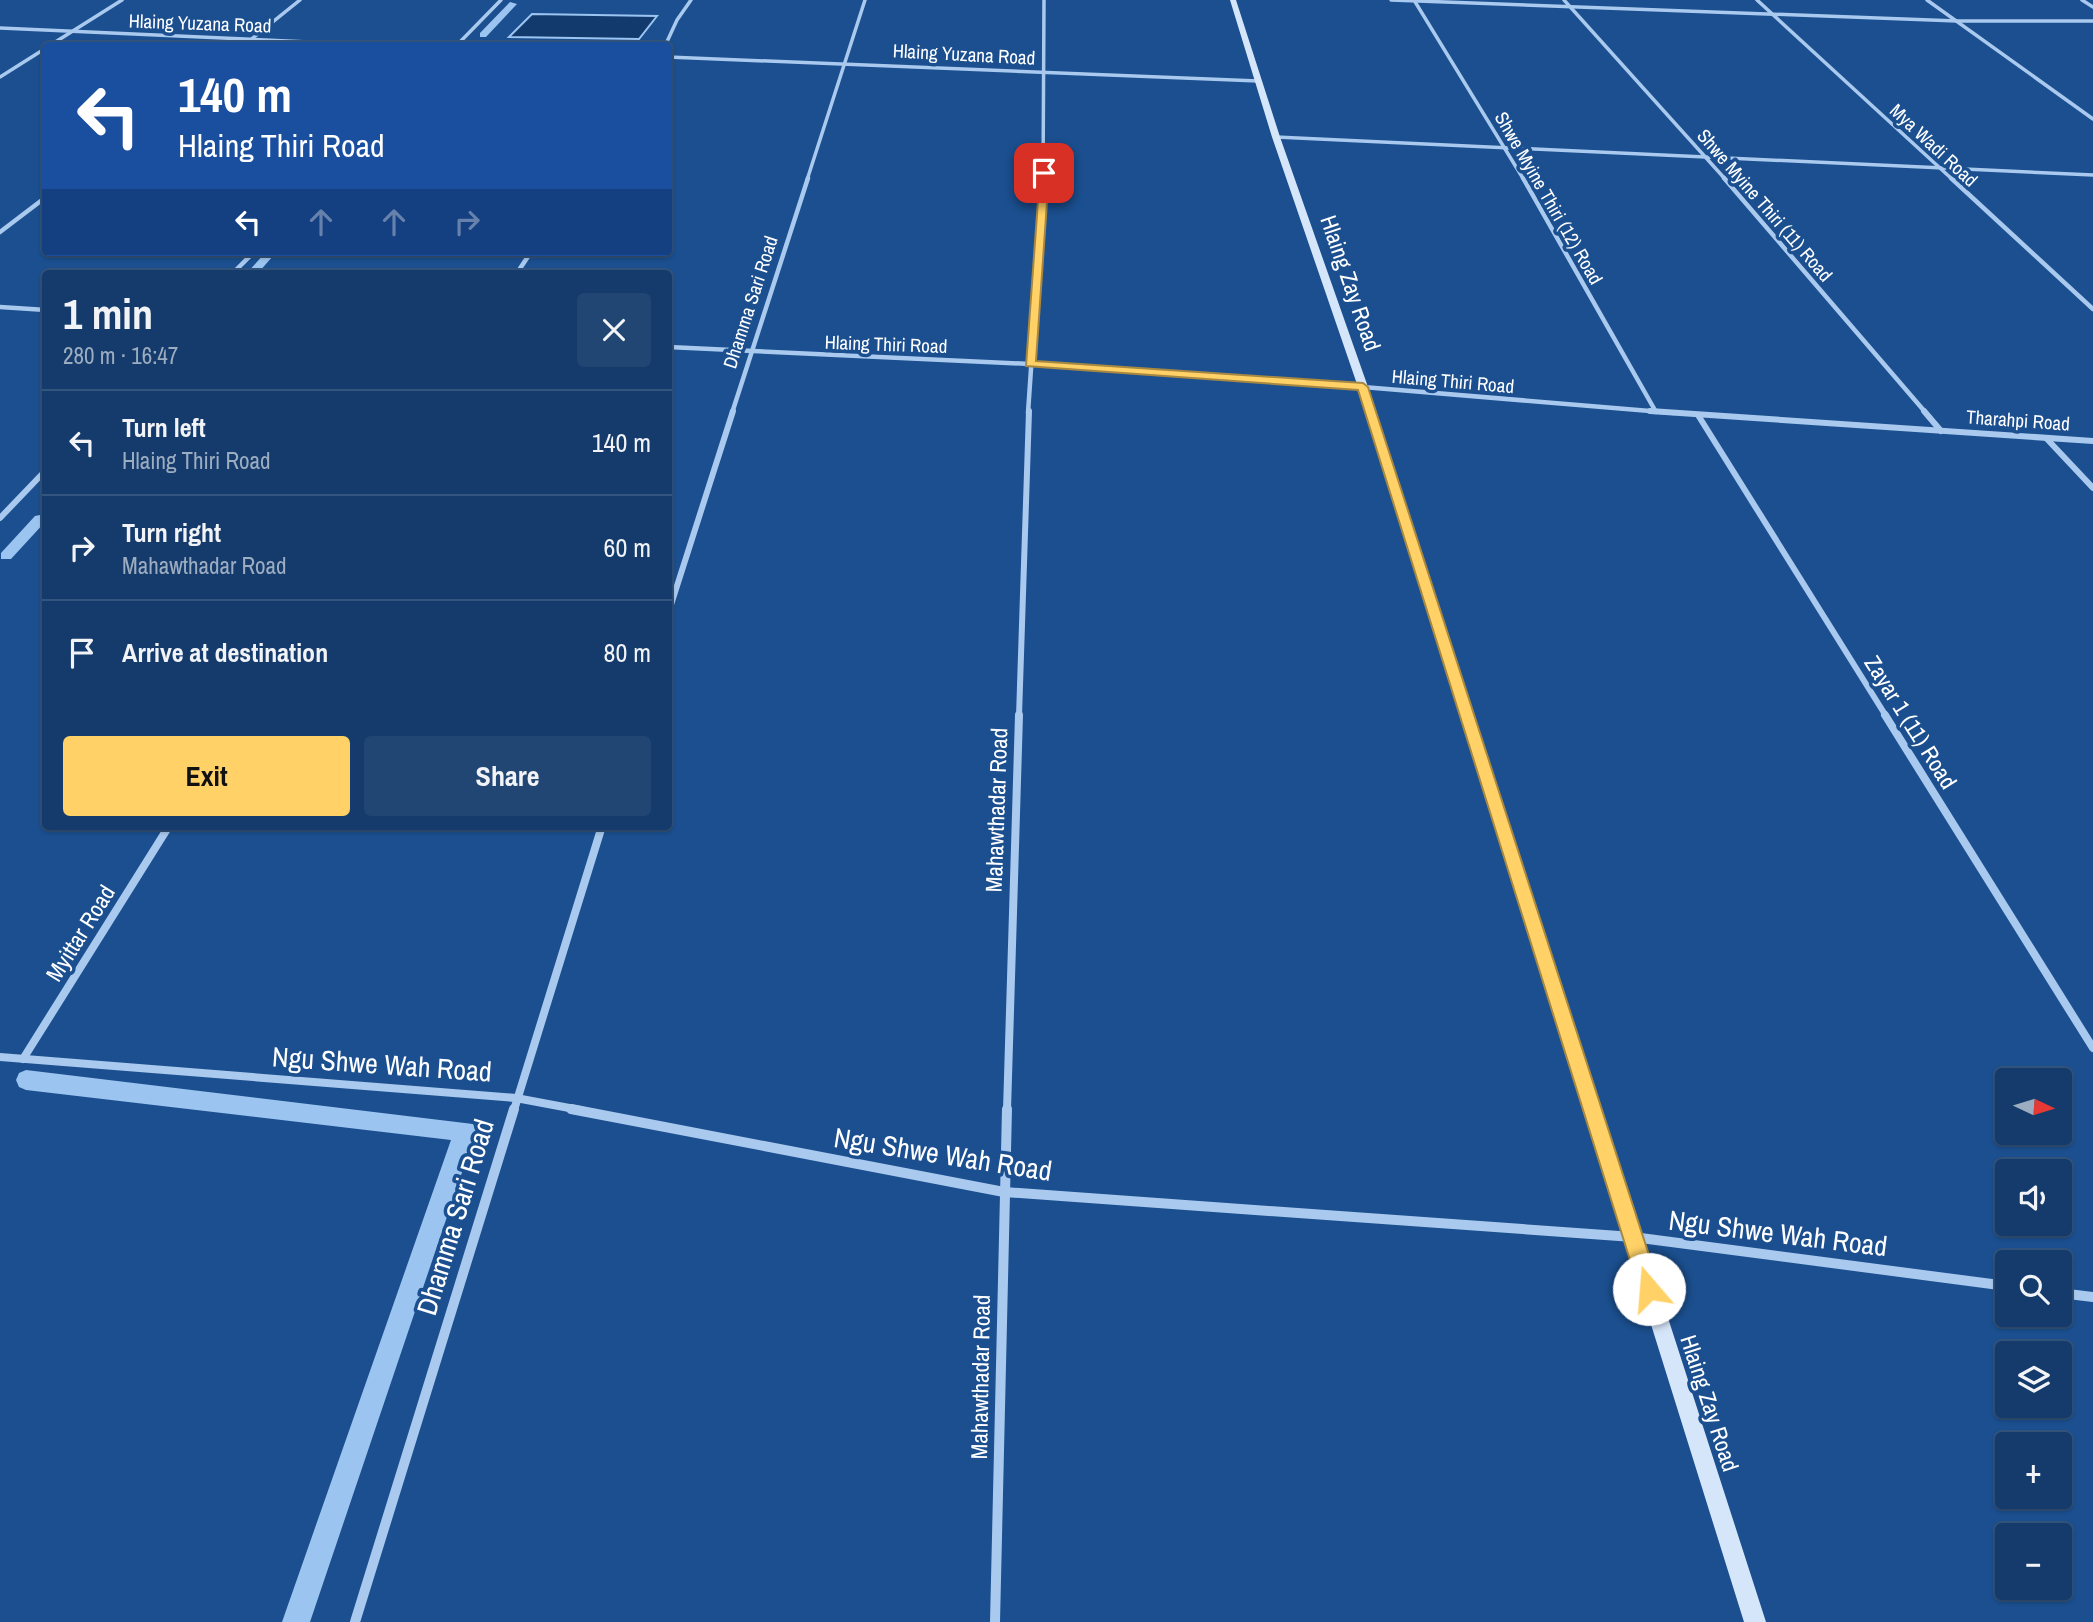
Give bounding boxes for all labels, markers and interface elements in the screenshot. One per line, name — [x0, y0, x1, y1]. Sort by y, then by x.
street label: Hlaing Yuzana Road — [128, 8, 272, 38]
street label: Hlaing Yuzana Road — [892, 37, 1036, 71]
text: 140 m — [178, 61, 292, 127]
icon: left — [63, 70, 154, 161]
street label: Mya Wadi Road — [1884, 98, 1984, 192]
street label: Shwe Myine Thiri (12) Road — [1489, 107, 1609, 289]
street label: Shwe Myine Thiri (11) Road — [1691, 123, 1839, 287]
text: Hlaing Thiri Road — [178, 124, 385, 167]
pin — [1014, 143, 1074, 203]
icon: arrive — [1025, 154, 1063, 192]
icon: left — [229, 203, 267, 241]
icon: ahead — [302, 203, 340, 241]
icon: ahead — [375, 203, 413, 241]
icon: right — [448, 203, 486, 241]
street label: Hlaing Zay Road — [1313, 211, 1389, 355]
street label: Dhamma Sari Road — [716, 233, 784, 371]
text: 1 min — [63, 286, 153, 342]
button: close — [577, 293, 651, 367]
street label: Hlaing Thiri Road — [824, 329, 948, 359]
text: 280 m · 16:47 — [63, 340, 178, 371]
street label: Hlaing Thiri Road — [1391, 363, 1515, 399]
street label: Tharahpi Road — [1965, 403, 2071, 437]
text: Turn left — [122, 410, 206, 445]
icon: left — [63, 424, 101, 462]
text: 140 m — [592, 425, 651, 460]
text: Hlaing Thiri Road — [122, 445, 271, 476]
text: Turn right — [122, 515, 221, 550]
icon: right — [63, 529, 101, 567]
text: 60 m — [604, 530, 651, 565]
text: Mahawthadar Road — [122, 550, 287, 581]
icon: arrive — [63, 634, 101, 672]
text: Arrive at destination — [122, 635, 328, 670]
text: 80 m — [604, 635, 651, 670]
street label: Zayar 1 (11) Road — [1858, 649, 1964, 795]
street label: Mahawthadar Road — [978, 727, 1014, 893]
button: Exit — [63, 736, 350, 816]
button: Share — [364, 736, 651, 816]
street label: Myittar Road — [38, 879, 122, 987]
street label: Ngu Shwe Wah Road — [271, 1037, 493, 1091]
north arrow — [1995, 1068, 2072, 1144]
map controls — [1995, 1068, 2072, 1600]
street label: Dhamma Sari Road — [407, 1114, 503, 1320]
street label: Ngu Shwe Wah Road — [831, 1118, 1055, 1190]
button: sound — [1995, 1159, 2072, 1236]
street label: Ngu Shwe Wah Road — [1667, 1201, 1889, 1265]
button: search — [1995, 1250, 2072, 1327]
position arrow — [1612, 1252, 1686, 1326]
street label: Mahawthadar Road — [963, 1294, 997, 1460]
street label: Hlaing Zay Road — [1673, 1331, 1747, 1475]
button: layers — [1995, 1341, 2072, 1418]
button: + — [1995, 1432, 2072, 1509]
button: − — [1995, 1523, 2072, 1600]

